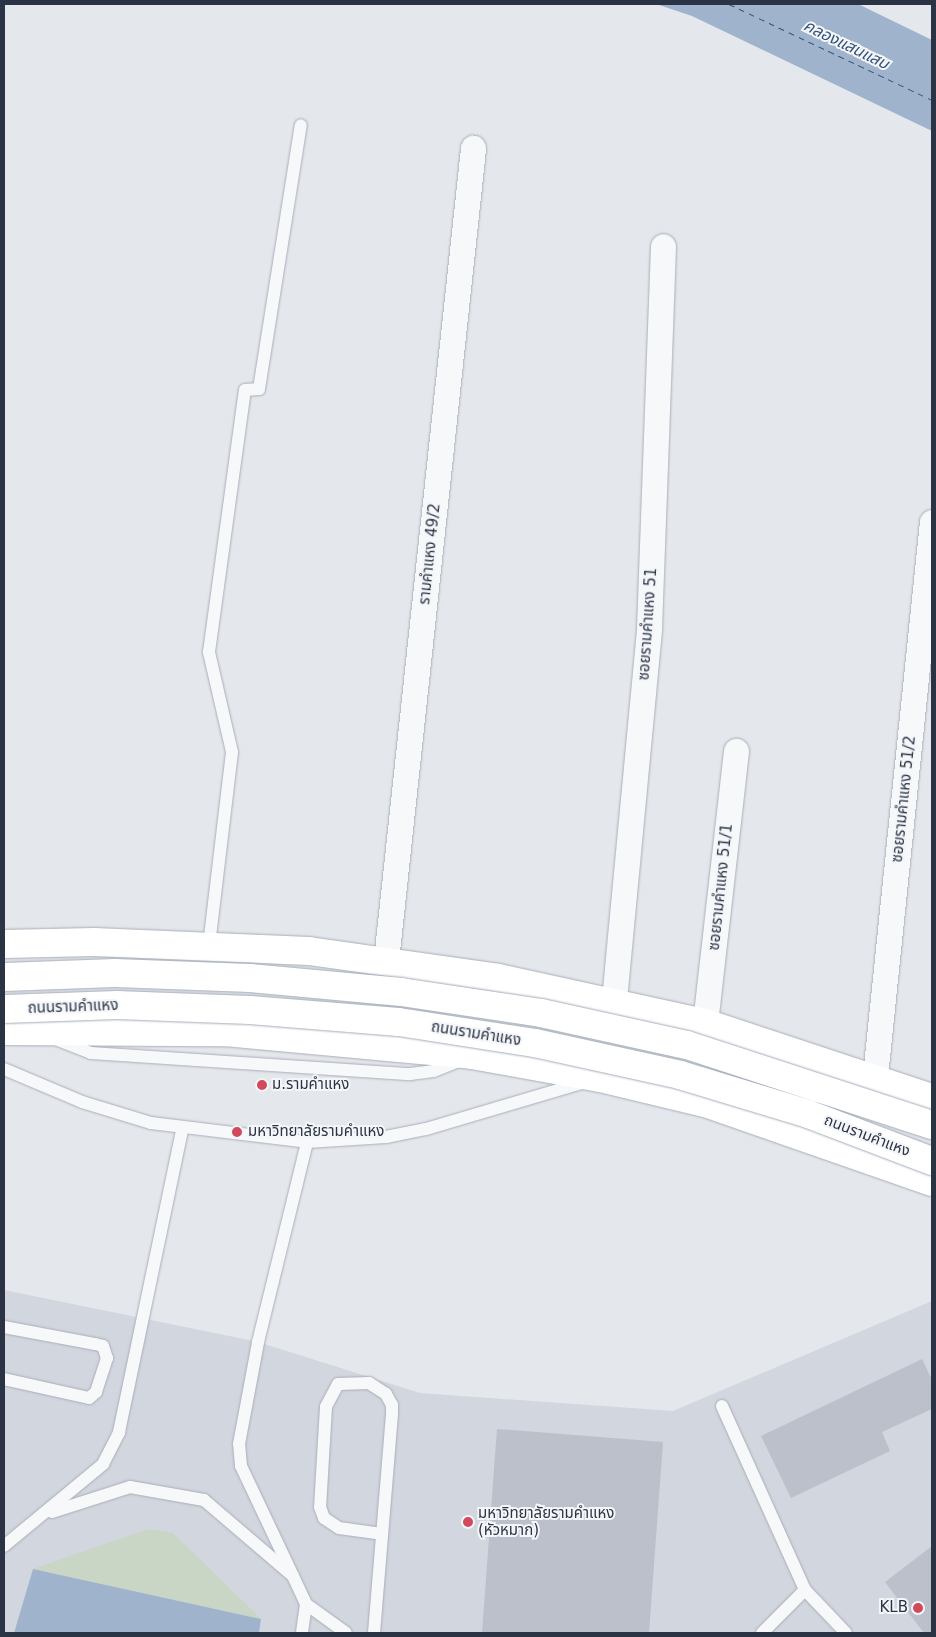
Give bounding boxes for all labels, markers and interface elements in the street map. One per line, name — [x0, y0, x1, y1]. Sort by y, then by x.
water label: คลองแสนแสบ — [800, 16, 892, 74]
street label: รามคำแหง 49/2 — [416, 502, 444, 606]
street label: ซอยรามคำแหง 51 — [635, 567, 661, 681]
street label: ซอยรามคำแหง 51/2 — [888, 735, 920, 863]
street label: ซอยรามคำแหง 51/1 — [705, 823, 737, 951]
street label: ถนนรามคำแหง — [27, 996, 119, 1018]
street label: ถนนรามคำแหง — [430, 1018, 522, 1050]
place label: ม.รามคำแหง — [272, 1076, 349, 1094]
marker: ม.รามคำแหง — [256, 1079, 268, 1091]
street label: ถนนรามคำแหง — [821, 1111, 913, 1161]
place label: มหาวิทยาลัยรามคำแหง — [248, 1123, 384, 1141]
marker: มหาวิทยาลัยรามคำแหง — [230, 1125, 244, 1139]
place label: มหาวิทยาลัยรามคำแหง (หัวหมาก) — [478, 1504, 614, 1539]
marker: มหาวิทยาลัยรามคำแหง (หัวหมาก) — [462, 1516, 474, 1528]
place label: KLB — [880, 1599, 908, 1617]
marker: KLB — [912, 1602, 924, 1614]

